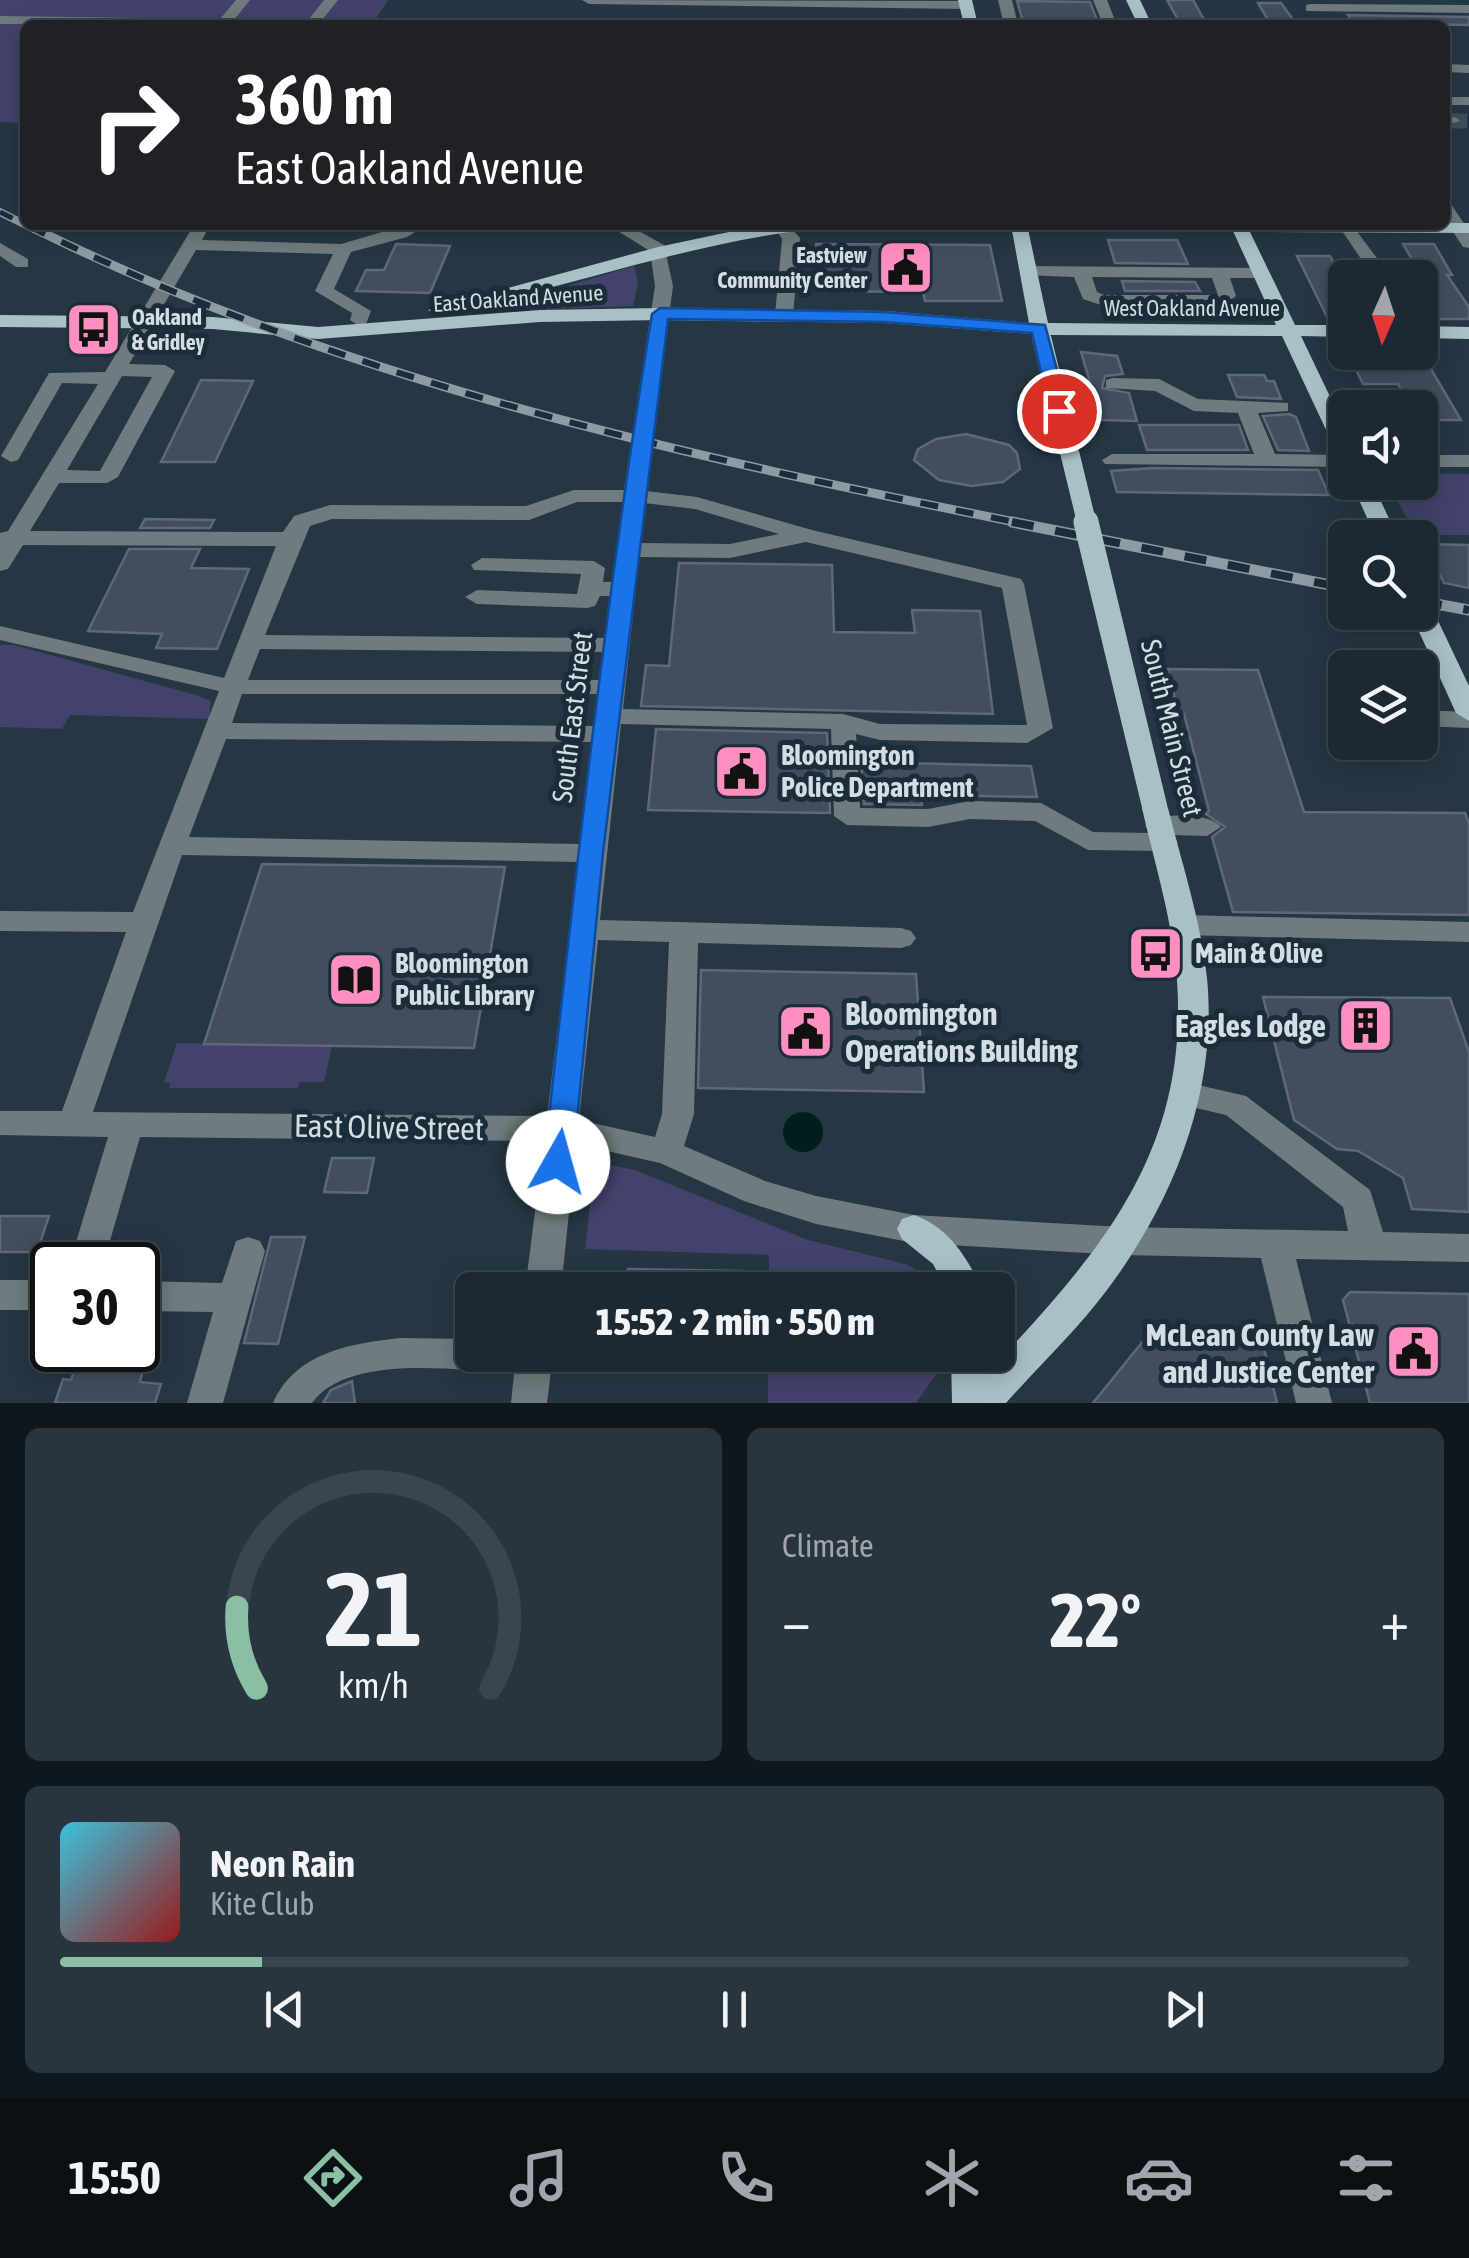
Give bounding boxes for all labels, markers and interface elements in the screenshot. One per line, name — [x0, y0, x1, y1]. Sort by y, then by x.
text: 360 m — [235, 59, 394, 139]
icon: right — [70, 60, 200, 190]
text: East Oakland Avenue — [235, 142, 584, 194]
public building icon: Eastview Community Center — [876, 238, 936, 298]
place label: Eastview Community Center — [717, 242, 868, 293]
north arrow — [1328, 260, 1438, 370]
map controls — [1328, 260, 1438, 760]
street label: East Oakland Avenue — [432, 279, 604, 317]
street label: West Oakland Avenue — [1104, 295, 1280, 321]
bus stop icon: Oakland & Gridley — [63, 300, 123, 360]
place label: Oakland & Gridley — [132, 304, 205, 355]
pin — [1017, 369, 1102, 454]
icon: arrive — [1032, 384, 1087, 439]
button: sound — [1328, 390, 1438, 500]
button: search — [1328, 520, 1438, 630]
street label: South East Street — [546, 630, 598, 804]
street label: South Main Street — [1135, 636, 1209, 820]
button: layers — [1328, 650, 1438, 760]
place label: Bloomington Police Department — [781, 739, 974, 803]
public building icon: Bloomington Police Department — [712, 741, 772, 801]
bus stop icon: Main & Olive — [1126, 923, 1186, 983]
place label: Main & Olive — [1195, 937, 1323, 969]
place label: Bloomington Public Library — [395, 947, 535, 1011]
library icon: Bloomington Public Library — [326, 949, 386, 1009]
place label: Bloomington Operations Building — [845, 995, 1078, 1069]
building icon: Eagles Lodge — [1335, 995, 1395, 1055]
public building icon: Bloomington Operations Building — [776, 1001, 836, 1061]
place label: Eagles Lodge — [1175, 1007, 1326, 1044]
street label: East Olive Street — [294, 1107, 484, 1147]
position arrow — [506, 1110, 610, 1214]
speed limit sign: 30 — [30, 1242, 160, 1372]
text: 15:52 · 2 min · 550 m — [595, 1300, 875, 1343]
place label: McLean County Law and Justice Center — [1145, 1316, 1375, 1390]
public building icon: McLean County Law and Justice Center — [1383, 1322, 1443, 1382]
text: Climate — [782, 1527, 874, 1564]
text: 21 — [325, 1549, 422, 1668]
text: 22° — [1050, 1577, 1141, 1663]
text: − — [782, 1589, 811, 1652]
text: + — [1380, 1589, 1409, 1652]
text: km/h — [338, 1665, 409, 1706]
text: Neon Rain — [210, 1842, 355, 1885]
text: Kite Club — [210, 1885, 314, 1922]
icon: previous — [257, 1982, 312, 2037]
icon: pause — [707, 1982, 762, 2037]
icon: next — [1157, 1982, 1212, 2037]
icon: directions — [298, 2143, 368, 2213]
icon: music — [504, 2143, 574, 2213]
icon: phone — [711, 2143, 781, 2213]
icon: climate — [917, 2143, 987, 2213]
icon: car — [1124, 2143, 1194, 2213]
icon: filters — [1331, 2143, 1401, 2213]
text: 15:50 — [68, 2152, 161, 2204]

